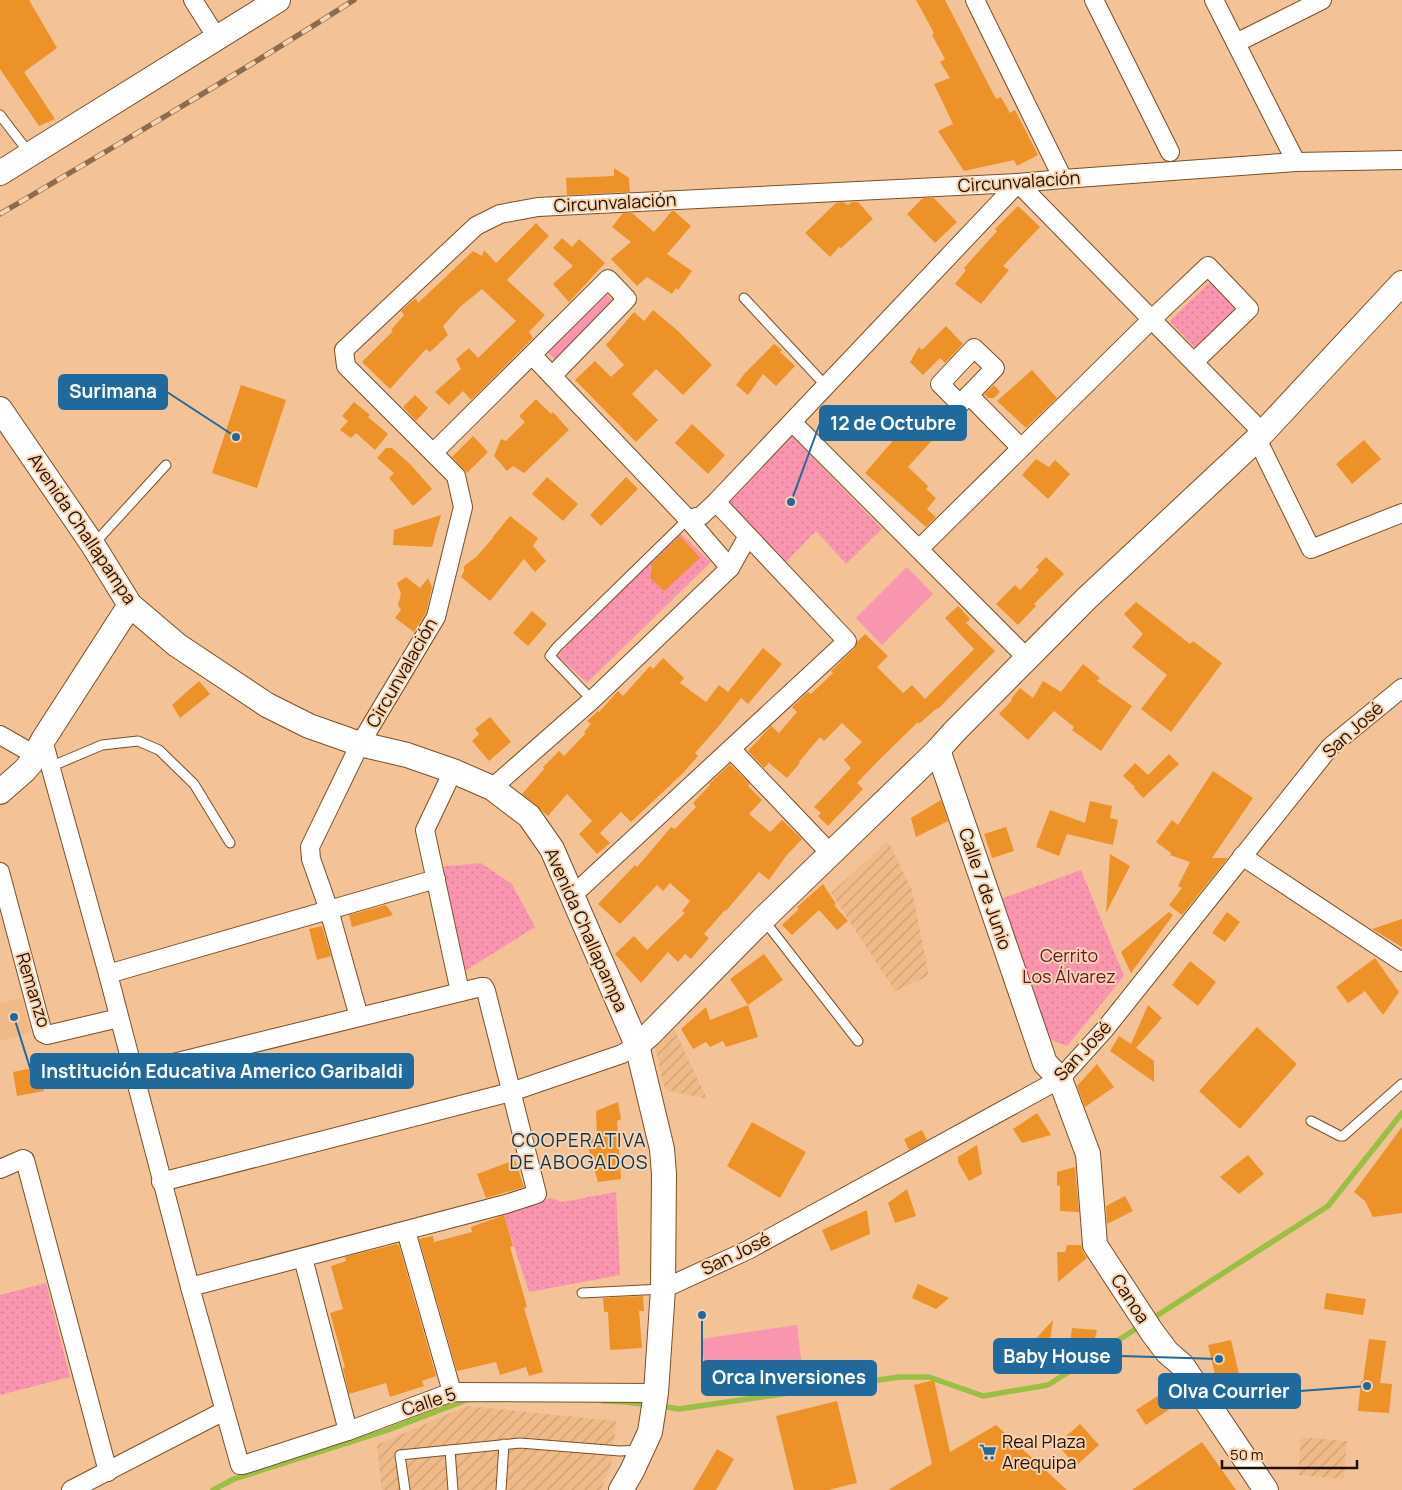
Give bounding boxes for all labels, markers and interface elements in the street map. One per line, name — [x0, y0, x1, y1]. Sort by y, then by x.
street label: Circunvalación — [957, 165, 1081, 197]
street label: Circunvalación — [553, 187, 677, 217]
callout: Surimana — [59, 375, 167, 409]
text: Surimana — [69, 378, 157, 404]
callout: 12 de Octubre — [820, 406, 966, 440]
text: 12 de Octubre — [830, 410, 956, 436]
street label: Avenida Challapampa — [23, 448, 142, 609]
street label: Circunvalación — [360, 613, 442, 732]
street label: San José — [1317, 695, 1388, 763]
street label: Calle 7 de Junio — [954, 825, 1018, 953]
street label: Avenida Challapampa — [540, 844, 634, 1016]
park label: Cerrito Los Álvarez — [1022, 943, 1116, 988]
street label: Remanzo — [11, 949, 57, 1030]
street label: San José — [1048, 1015, 1116, 1086]
callout: Institución Educativa Americo Garibaldi — [31, 1054, 413, 1088]
text: Institución Educativa Americo Garibaldi — [41, 1058, 403, 1084]
district label: COOPERATIVA DE ABOGADOS — [509, 1127, 649, 1175]
street label: San José — [697, 1226, 774, 1280]
street label: Canoa — [1106, 1269, 1156, 1328]
callout: Baby House — [994, 1339, 1121, 1373]
text: Baby House — [1003, 1343, 1111, 1369]
callout: Orca Inversiones — [702, 1361, 876, 1395]
text: Orca Inversiones — [712, 1364, 866, 1390]
callout: Olva Courrier — [1159, 1374, 1300, 1408]
text: Olva Courrier — [1168, 1378, 1290, 1404]
street label: Calle 5 — [398, 1381, 459, 1421]
place label: Real Plaza Arequipa — [1002, 1429, 1086, 1474]
scale bar — [1222, 1438, 1357, 1470]
supermarket icon: Real Plaza Arequipa — [978, 1442, 998, 1462]
text: 50 m — [1230, 1444, 1264, 1465]

